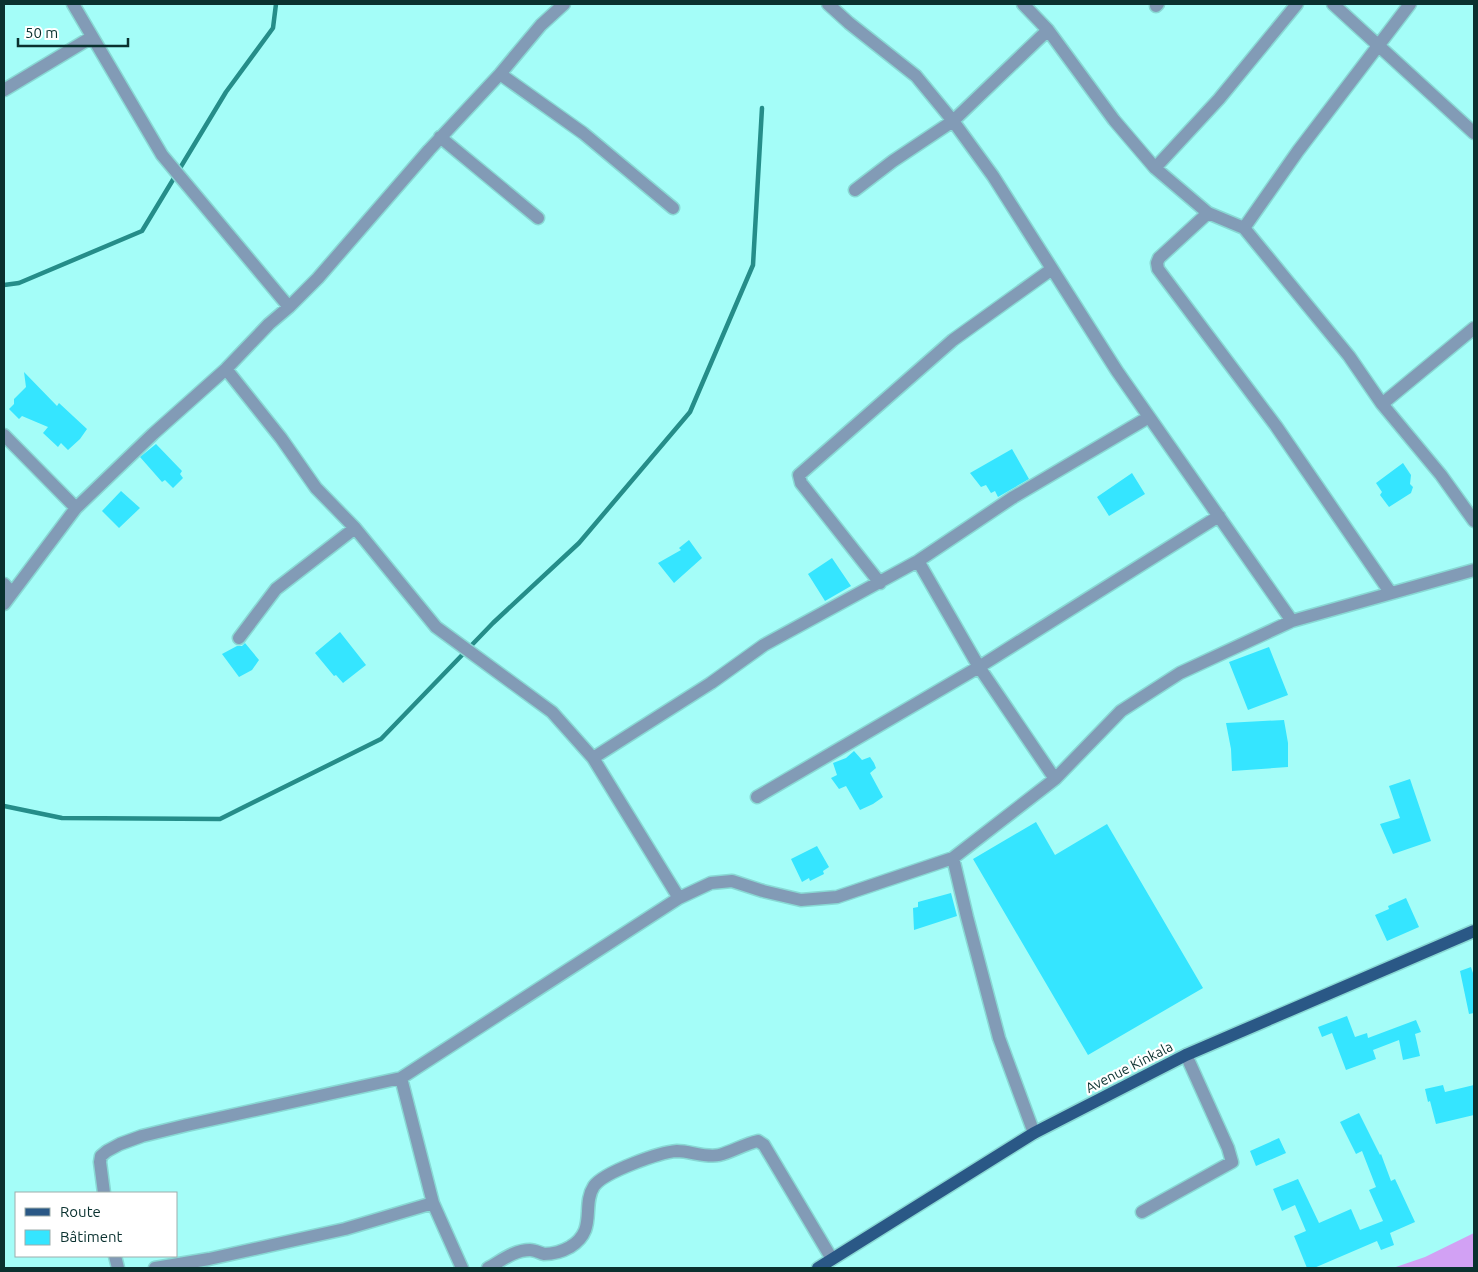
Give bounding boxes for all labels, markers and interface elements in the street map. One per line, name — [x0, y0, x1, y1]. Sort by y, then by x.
scale bar — [18, 15, 128, 47]
text: 50 m — [25, 24, 58, 41]
street label: Avenue Kinkala — [1083, 1038, 1175, 1096]
legend — [15, 1192, 178, 1257]
text: Route — [60, 1203, 101, 1220]
text: Bâtiment — [60, 1228, 123, 1245]

